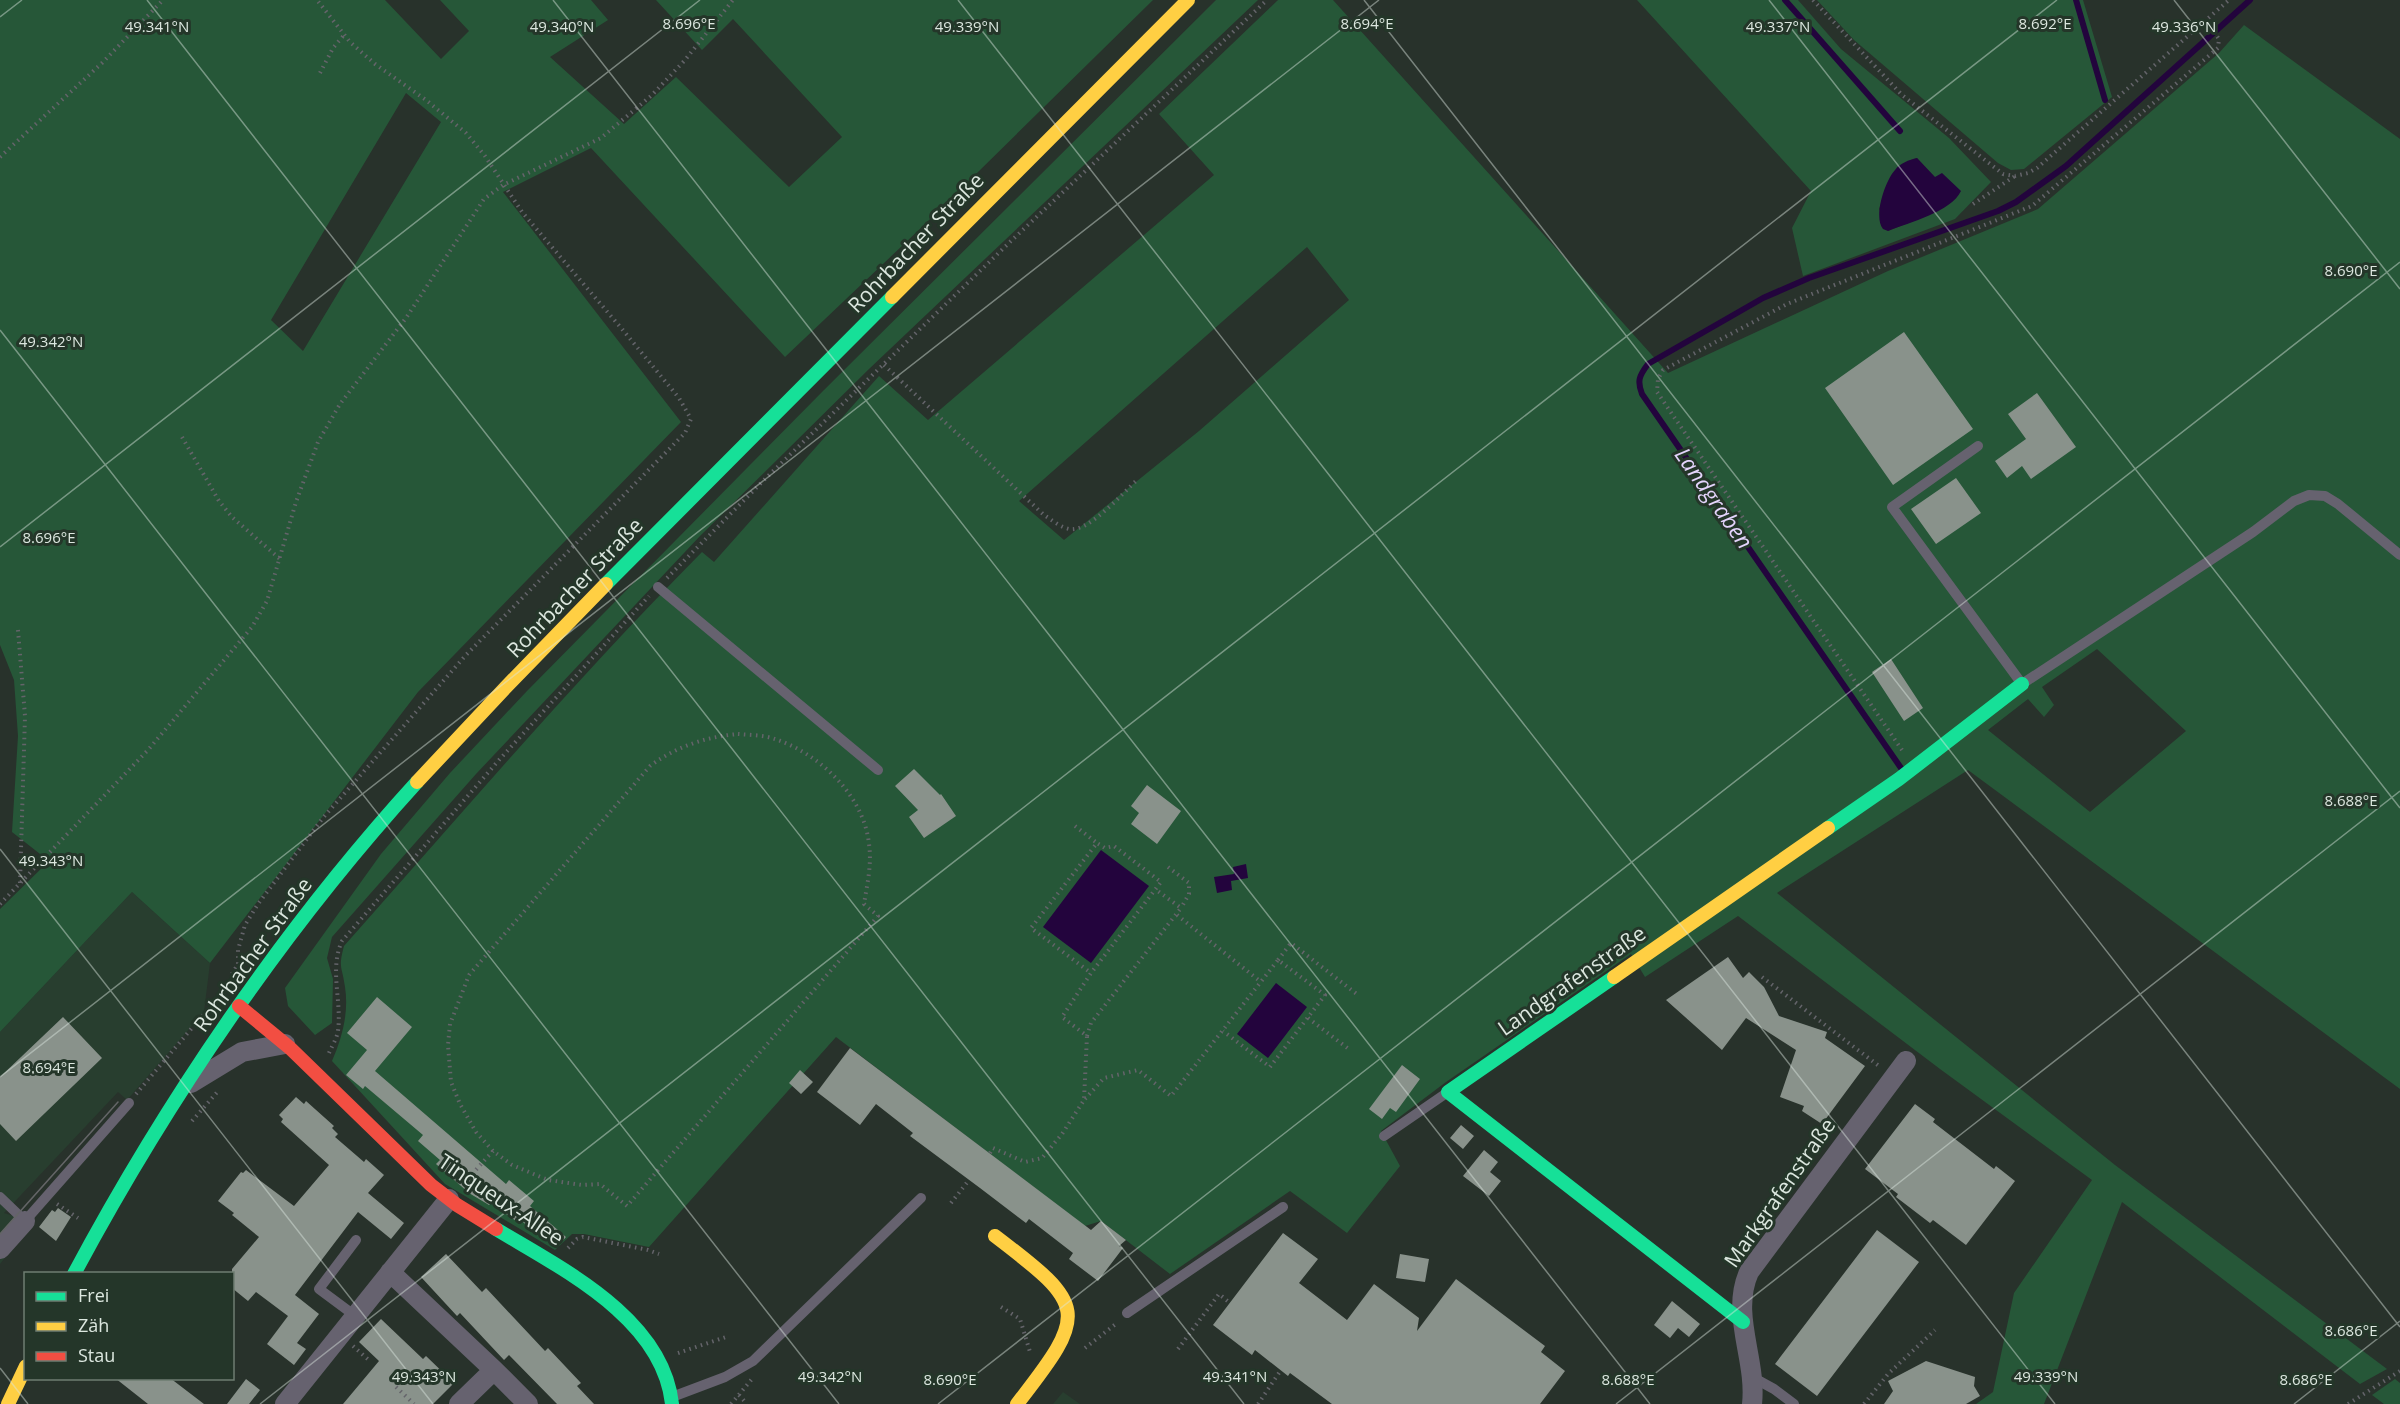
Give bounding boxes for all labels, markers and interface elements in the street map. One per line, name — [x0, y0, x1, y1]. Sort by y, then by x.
text: 8.696°E — [662, 13, 716, 33]
text: 8.694°E — [1340, 13, 1394, 33]
text: 8.692°E — [2018, 13, 2072, 33]
text: 49.341°N — [125, 16, 189, 36]
text: 49.340°N — [530, 16, 594, 36]
text: 49.339°N — [935, 16, 999, 36]
text: 49.337°N — [1746, 16, 1810, 36]
text: 49.336°N — [2152, 16, 2216, 36]
street label: Rohrbacher Straße — [841, 166, 989, 318]
text: 8.690°E — [2324, 260, 2378, 280]
text: 49.342°N — [19, 331, 83, 351]
water label: Landgraben — [1669, 441, 1761, 554]
street label: Rohrbacher Straße — [500, 511, 648, 663]
text: 8.696°E — [22, 527, 76, 547]
text: 8.688°E — [2324, 790, 2378, 810]
text: 49.343°N — [19, 850, 83, 870]
street label: Rohrbacher Straße — [187, 872, 318, 1037]
street label: Landgrafenstraße — [1492, 919, 1651, 1042]
text: 8.694°E — [22, 1057, 76, 1077]
street label: Markgrafenstraße — [1717, 1112, 1841, 1273]
street label: Tinqueux-Allee — [433, 1147, 570, 1251]
legend — [24, 1272, 234, 1380]
text: Frei — [78, 1283, 109, 1307]
text: Zäh — [78, 1313, 109, 1337]
text: 8.686°E — [2324, 1320, 2378, 1340]
text: Stau — [78, 1343, 115, 1367]
text: 49.343°N — [392, 1366, 456, 1386]
text: 49.342°N — [798, 1366, 862, 1386]
text: 49.341°N — [1203, 1366, 1267, 1386]
text: 49.339°N — [2014, 1366, 2078, 1386]
text: 8.690°E — [923, 1369, 977, 1389]
text: 8.688°E — [1601, 1369, 1655, 1389]
text: 8.686°E — [2279, 1369, 2333, 1389]

